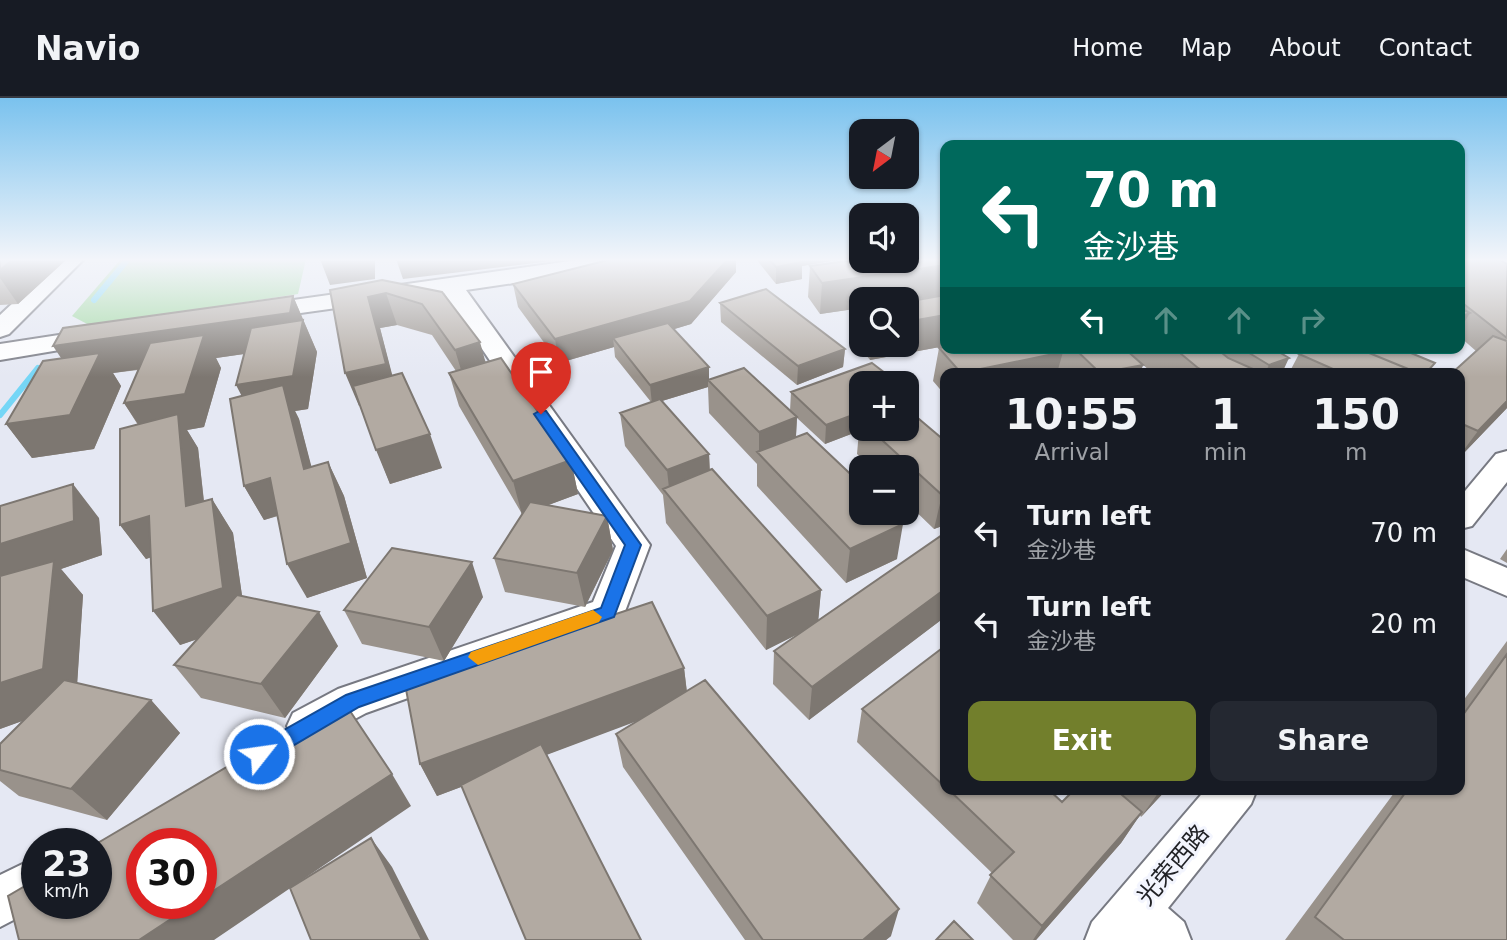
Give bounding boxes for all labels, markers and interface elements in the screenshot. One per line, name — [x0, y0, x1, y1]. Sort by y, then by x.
text: Navio — [35, 29, 140, 68]
text: Home — [1072, 34, 1143, 62]
text: Map — [1181, 34, 1232, 62]
text: About — [1270, 34, 1341, 62]
text: Contact — [1379, 34, 1472, 62]
north arrow — [849, 119, 919, 189]
map controls — [849, 119, 919, 525]
text: 70 m — [1083, 162, 1219, 219]
icon: left — [968, 168, 1059, 259]
button: sound — [849, 203, 919, 273]
text: 金沙巷 — [1083, 228, 1179, 266]
button: search — [849, 287, 919, 357]
icon: left — [1074, 301, 1112, 339]
icon: ahead — [1147, 301, 1185, 339]
icon: ahead — [1220, 301, 1258, 339]
icon: right — [1293, 301, 1331, 339]
pin — [511, 342, 571, 414]
icon: arrive — [522, 353, 560, 391]
button: + — [849, 371, 919, 441]
text: 10:55 — [1005, 390, 1139, 439]
text: 1 — [1211, 390, 1240, 439]
text: 150 — [1312, 390, 1400, 439]
text: Arrival — [1035, 439, 1109, 465]
text: min — [1204, 439, 1247, 465]
text: m — [1345, 439, 1367, 465]
button: − — [849, 455, 919, 525]
text: Turn left — [1027, 501, 1151, 531]
icon: left — [968, 514, 1006, 552]
text: 70 m — [1370, 518, 1437, 548]
text: 金沙巷 — [1027, 537, 1096, 563]
text: Turn left — [1027, 592, 1151, 622]
icon: left — [968, 605, 1006, 643]
text: 20 m — [1370, 609, 1437, 639]
text: 金沙巷 — [1027, 628, 1096, 654]
button: Exit — [968, 701, 1196, 781]
button: Share — [1210, 701, 1437, 781]
position arrow — [222, 717, 296, 791]
street label: 光荣西路 — [1131, 819, 1215, 911]
speed limit sign: 30 — [126, 828, 217, 919]
text: 23 — [42, 844, 91, 884]
text: km/h — [44, 880, 89, 901]

